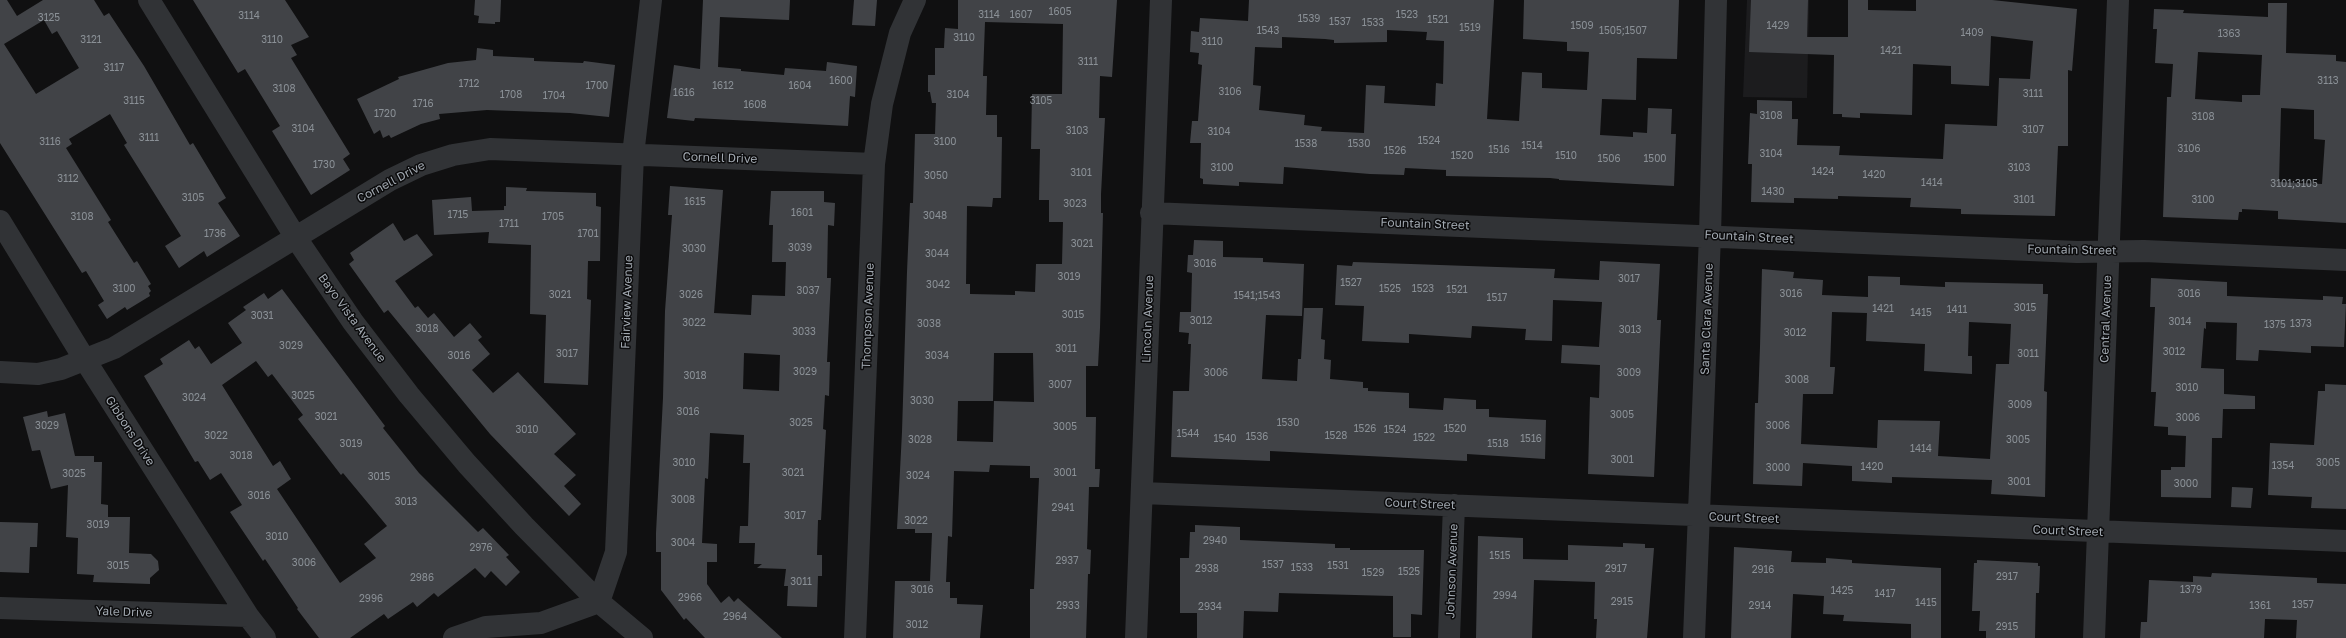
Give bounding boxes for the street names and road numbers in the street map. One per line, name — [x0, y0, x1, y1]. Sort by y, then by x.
street label: Cornell Drive — [682, 149, 758, 167]
street label: Cornell Drive — [355, 158, 427, 206]
street label: Fountain Street — [1380, 215, 1470, 233]
street label: Fountain Street — [1704, 227, 1794, 247]
street label: Fountain Street — [2027, 242, 2117, 258]
street label: Fairview Avenue — [618, 255, 636, 349]
street label: Thompson Avenue — [859, 263, 877, 369]
street label: Santa Clara Avenue — [1698, 263, 1716, 375]
street label: Bayo Vista Avenue — [315, 271, 389, 365]
street label: Lincoln Avenue — [1139, 275, 1157, 363]
street label: Central Avenue — [2097, 275, 2115, 363]
street label: Gibbons Drive — [102, 393, 158, 469]
street label: Court Street — [1384, 496, 1456, 512]
street label: Court Street — [1708, 510, 1780, 526]
street label: Johnson Avenue — [1443, 523, 1461, 619]
street label: Court Street — [2032, 523, 2104, 539]
street label: Yale Drive — [95, 604, 153, 620]

